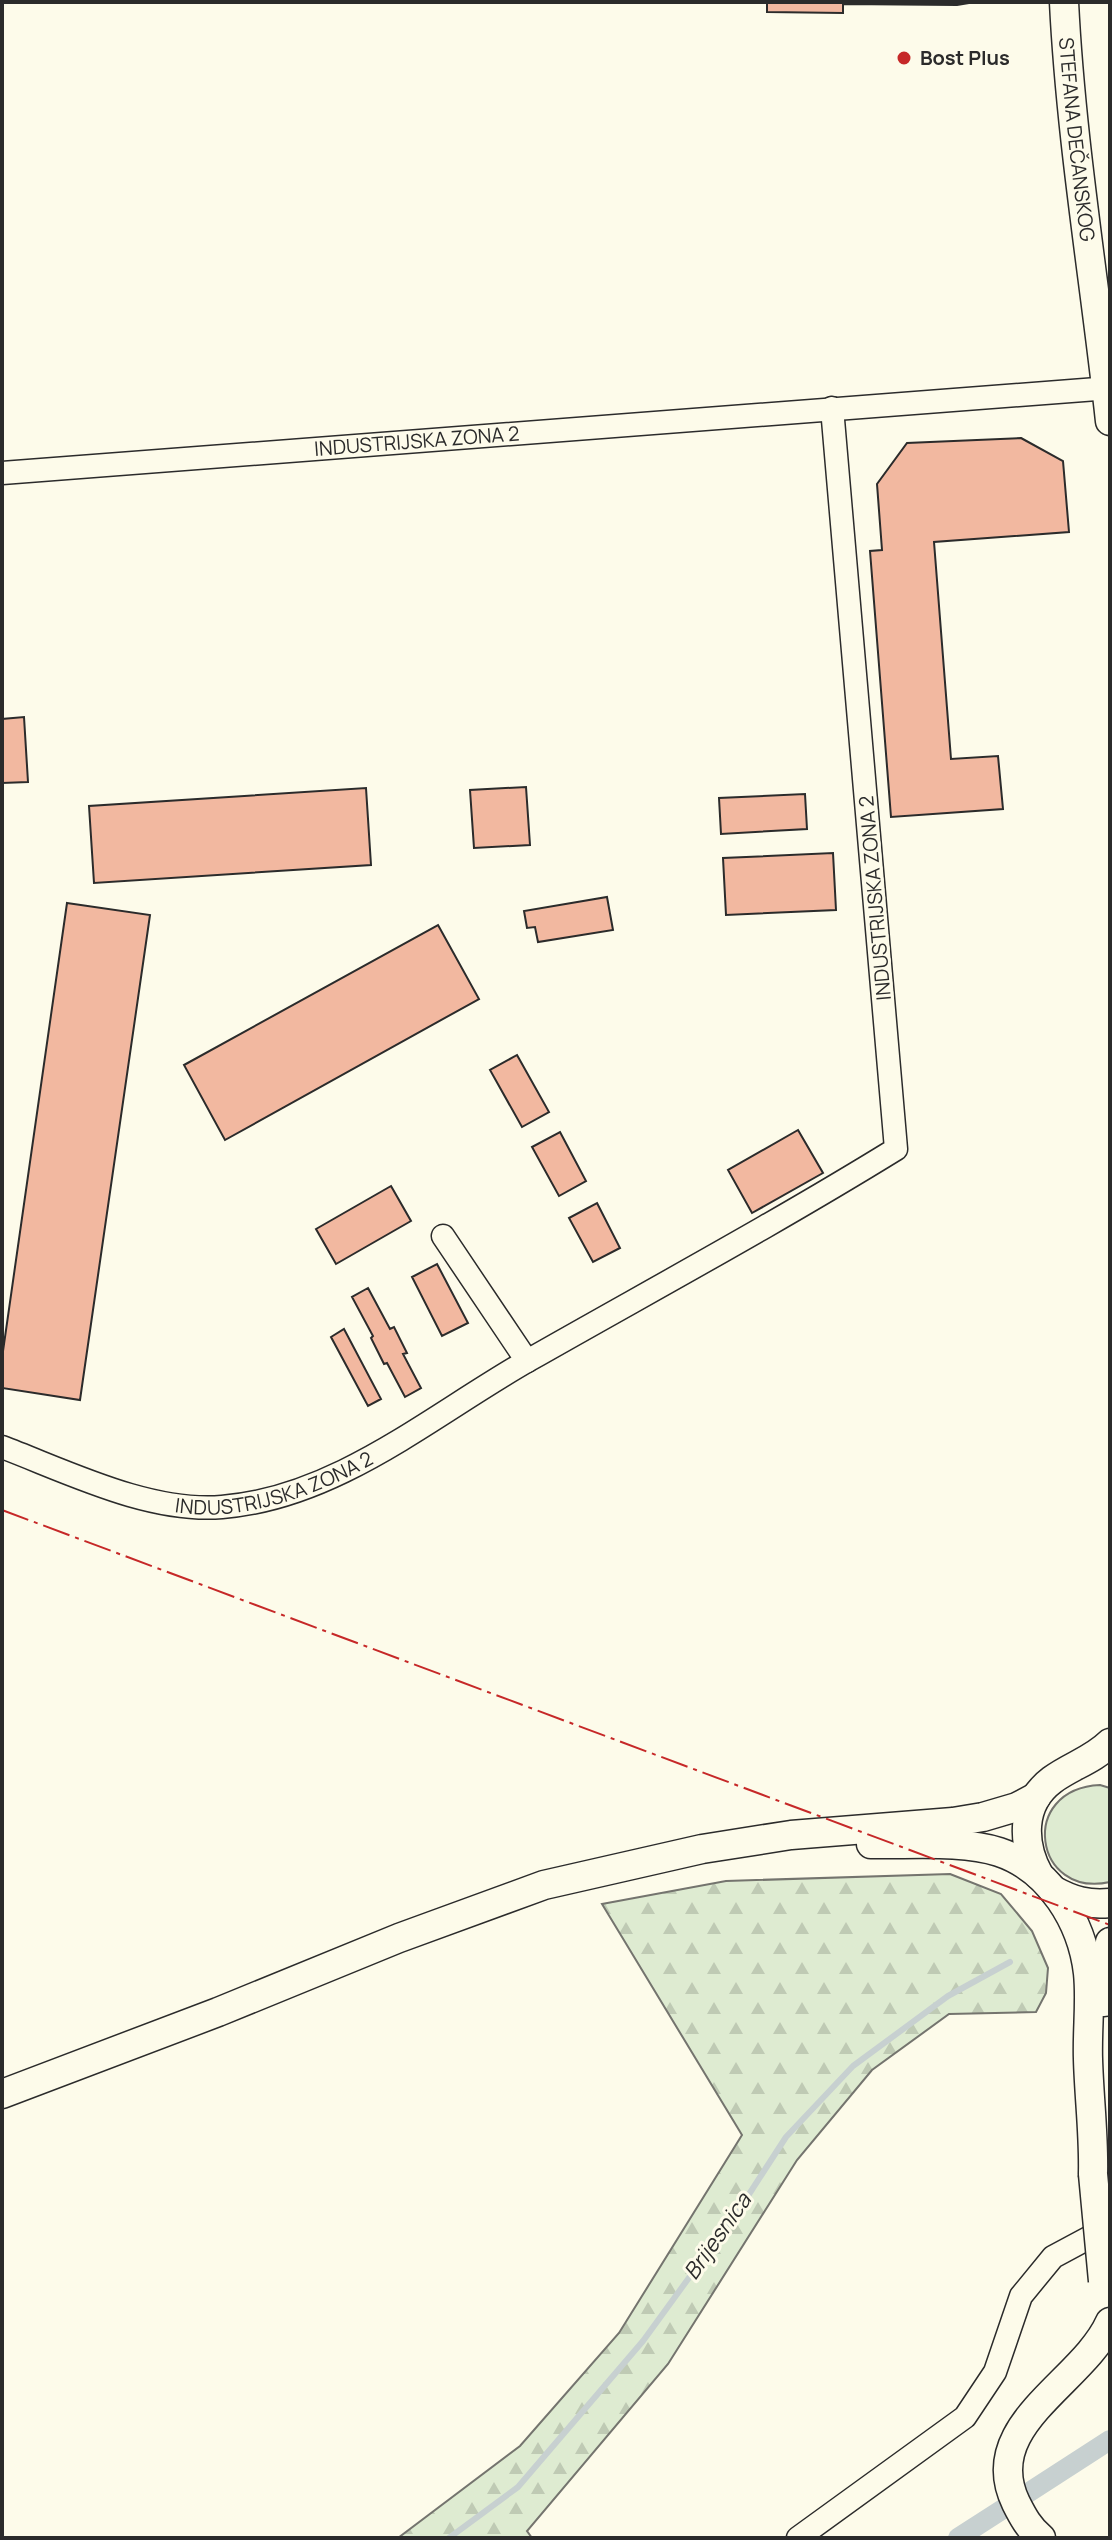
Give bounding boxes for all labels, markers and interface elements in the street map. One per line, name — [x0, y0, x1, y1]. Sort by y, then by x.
street label: STEFANA DEČANSKOG — [1053, 36, 1102, 243]
place label: Bost Plus — [920, 44, 1010, 71]
marker: Bost Plus — [895, 49, 913, 67]
street label: INDUSTRIJSKA ZONA 2 — [313, 419, 520, 462]
street label: INDUSTRIJSKA ZONA 2 — [852, 795, 897, 1002]
street label: INDUSTRIJSKA ZONA 2 — [174, 1445, 377, 1521]
water label: Brijesnica — [676, 2185, 759, 2285]

